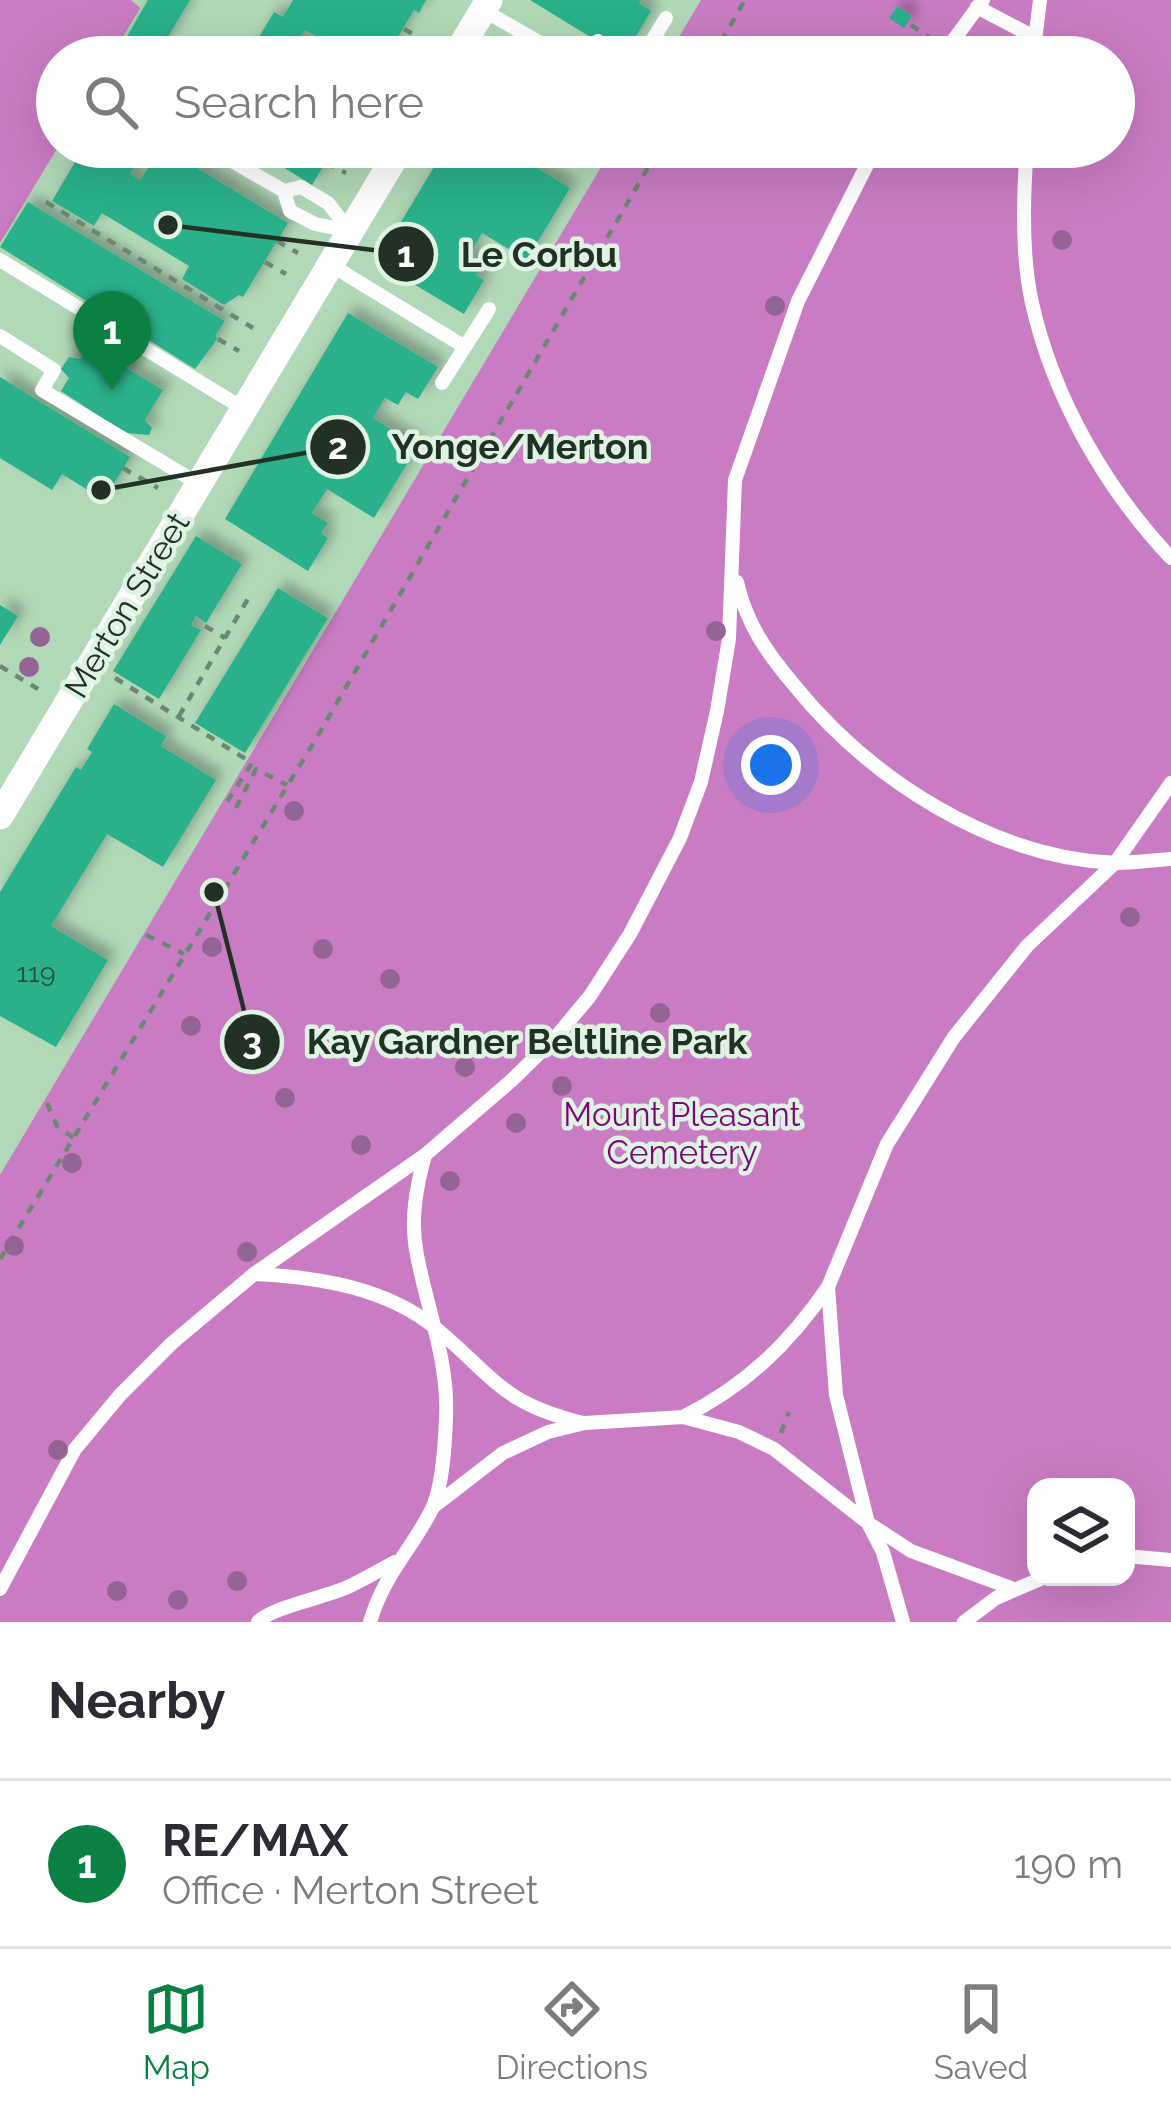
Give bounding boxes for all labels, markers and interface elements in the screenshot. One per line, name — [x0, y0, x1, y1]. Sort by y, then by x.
search box — [36, 36, 1135, 168]
icon: search — [78, 69, 144, 135]
text: Search here — [174, 76, 424, 129]
callout: Le Corbu — [376, 218, 641, 290]
text: 1 — [397, 233, 415, 275]
text: Le Corbu — [461, 233, 617, 275]
pin: 1 — [73, 291, 151, 390]
callout: Yonge/Merton — [308, 411, 673, 483]
text: 2 — [328, 425, 348, 467]
text: Yonge/Merton — [392, 425, 649, 467]
street label: Merton Street — [56, 505, 198, 705]
your location — [741, 735, 801, 795]
house number: 119 — [17, 957, 55, 988]
callout: Kay Gardner Beltline Park — [222, 1006, 773, 1078]
text: 3 — [242, 1020, 262, 1062]
text: Kay Gardner Beltline Park — [307, 1020, 748, 1062]
park label: Mount Pleasant Cemetery — [563, 1095, 801, 1172]
map controls — [1027, 1478, 1135, 1586]
button: layers — [1027, 1478, 1135, 1586]
text: Nearby — [48, 1670, 225, 1730]
text: RE/MAX — [162, 1814, 349, 1867]
text: 1 — [77, 1841, 97, 1887]
text: 190 m — [1014, 1841, 1123, 1887]
text: Office · Merton Street — [162, 1867, 538, 1913]
tab: Map — [143, 1976, 210, 2087]
tab: Directions — [496, 1976, 648, 2087]
tab: Saved — [934, 1976, 1028, 2087]

